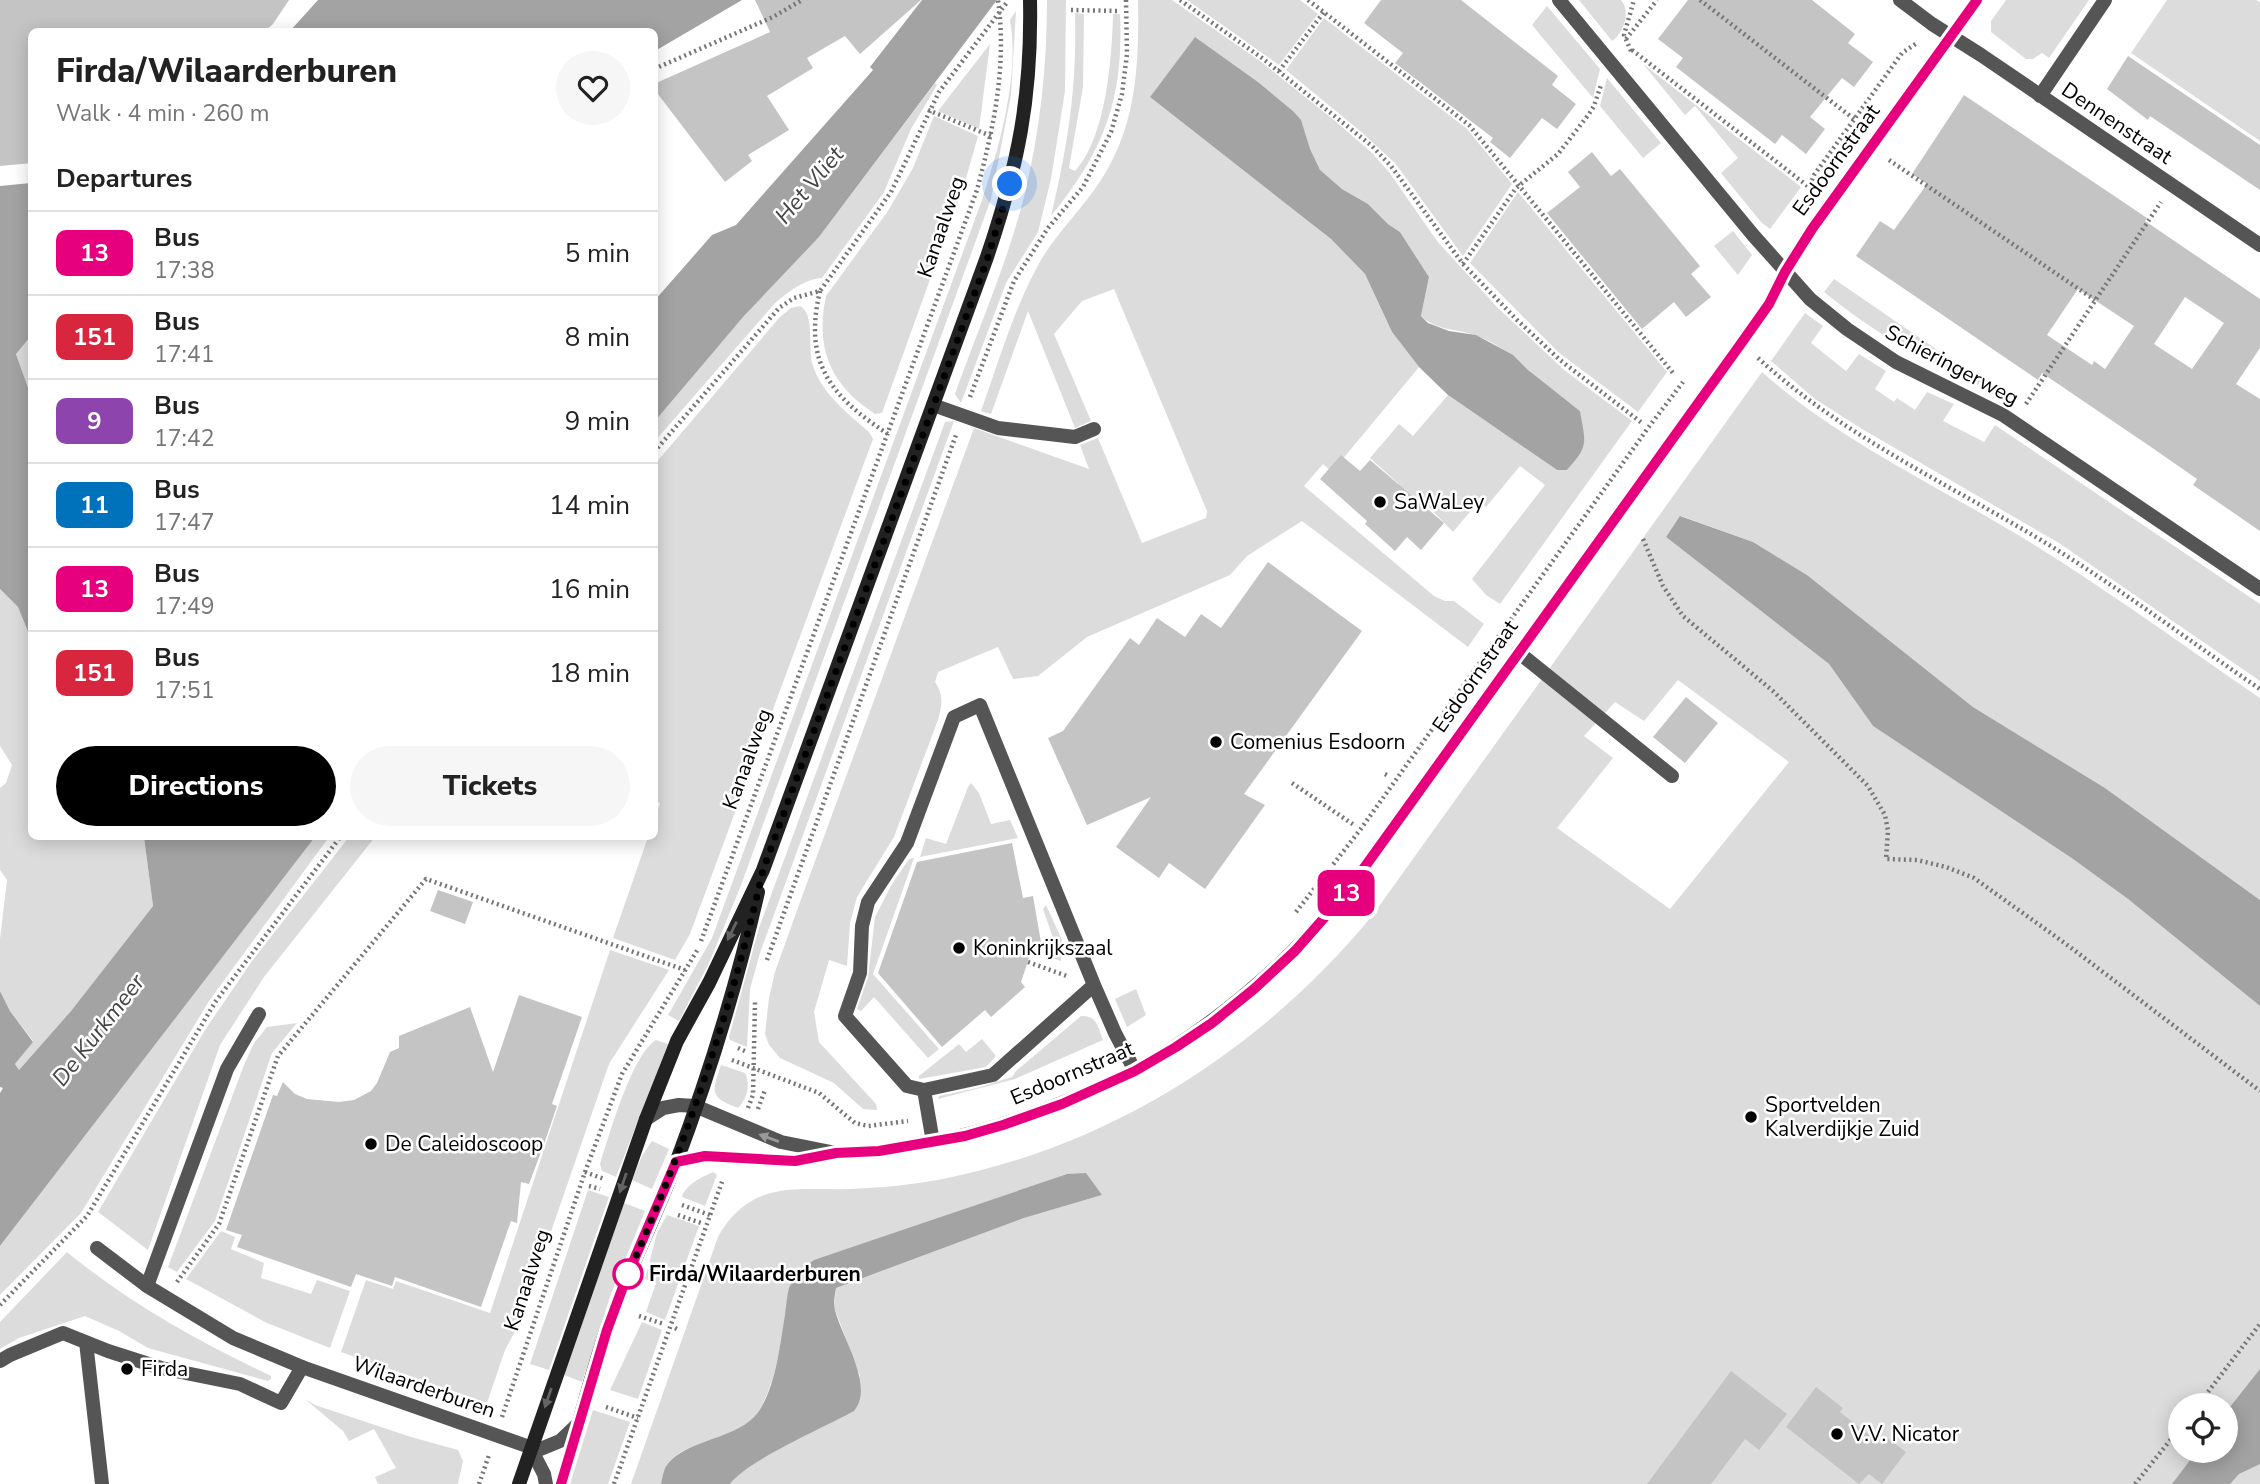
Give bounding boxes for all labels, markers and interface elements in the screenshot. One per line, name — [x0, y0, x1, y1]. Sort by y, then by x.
text: Firda/Wilaarderburen — [56, 49, 397, 94]
button: heart — [556, 51, 630, 125]
street label: Dennenstraat — [2056, 76, 2178, 171]
text: Walk · 4 min · 260 m — [56, 98, 269, 129]
street label: Esdoornstraat — [1786, 98, 1886, 221]
water label: Het Vliet — [768, 139, 851, 231]
text: Departures — [56, 161, 192, 196]
your location — [992, 166, 1027, 201]
street label: Kanaalweg — [911, 173, 971, 281]
text: Bus — [154, 220, 200, 255]
text: 5 min — [565, 236, 630, 271]
text: 13 — [80, 237, 109, 269]
text: 17:38 — [154, 255, 214, 286]
text: Bus — [154, 304, 200, 339]
street label: Schieringerweg — [1880, 318, 2024, 412]
text: 8 min — [565, 320, 630, 355]
text: 151 — [73, 321, 116, 353]
text: 17:41 — [154, 339, 214, 370]
text: Bus — [154, 388, 200, 423]
text: 9 min — [565, 404, 630, 439]
text: 9 — [87, 405, 102, 437]
text: 17:42 — [154, 423, 214, 454]
text: Bus — [154, 472, 200, 507]
text: 14 min — [549, 488, 630, 523]
place label: SaWaLey — [1394, 488, 1484, 516]
text: 11 — [80, 489, 109, 521]
marker: SaWaLey — [1372, 494, 1388, 510]
text: 17:47 — [154, 507, 214, 538]
text: Bus — [154, 556, 200, 591]
text: 16 min — [549, 572, 630, 607]
text: 13 — [80, 573, 109, 605]
text: 17:49 — [154, 591, 214, 622]
street label: Esdoornstraat — [1426, 614, 1525, 738]
text: Bus — [154, 640, 200, 675]
text: 18 min — [549, 656, 630, 691]
text: 151 — [73, 657, 116, 689]
text: 17:51 — [154, 675, 214, 706]
street label: Kanaalweg — [716, 705, 778, 813]
place label: Comenius Esdoorn — [1230, 728, 1406, 756]
marker: Comenius Esdoorn — [1208, 734, 1224, 750]
button: Directions — [56, 746, 336, 826]
button: Tickets — [350, 746, 630, 826]
line badge: 13 — [1314, 870, 1378, 916]
text: 13 — [1332, 877, 1360, 909]
one-way arrow — [727, 921, 738, 941]
place label: Koninkrijkszaal — [973, 934, 1113, 962]
marker: Koninkrijkszaal — [951, 940, 967, 956]
water label: De Kurkmeer — [45, 967, 152, 1093]
street label: Esdoornstraat — [1006, 1034, 1139, 1112]
place label: Sportvelden Kalverdijkje Zuid — [1765, 1091, 1920, 1143]
marker: Sportvelden Kalverdijkje Zuid — [1743, 1109, 1759, 1125]
place label: De Caleidoscoop — [385, 1130, 543, 1158]
one-way arrow — [759, 1132, 780, 1143]
marker: De Caleidoscoop — [363, 1136, 379, 1152]
one-way arrow — [617, 1172, 628, 1193]
street label: Kanaalweg — [497, 1226, 557, 1334]
marker: Firda/Wilaarderburen — [613, 1259, 643, 1289]
place label: Firda/Wilaarderburen — [649, 1260, 861, 1288]
street label: Wilaarderburen — [349, 1349, 499, 1425]
place label: Firda — [141, 1355, 188, 1383]
marker: Firda — [119, 1361, 135, 1377]
one-way arrow — [542, 1387, 553, 1408]
map controls — [2168, 1393, 2238, 1463]
button: locate — [2168, 1393, 2238, 1463]
place label: V.V. Nicator — [1850, 1420, 1960, 1448]
marker: V.V. Nicator — [1829, 1426, 1845, 1442]

